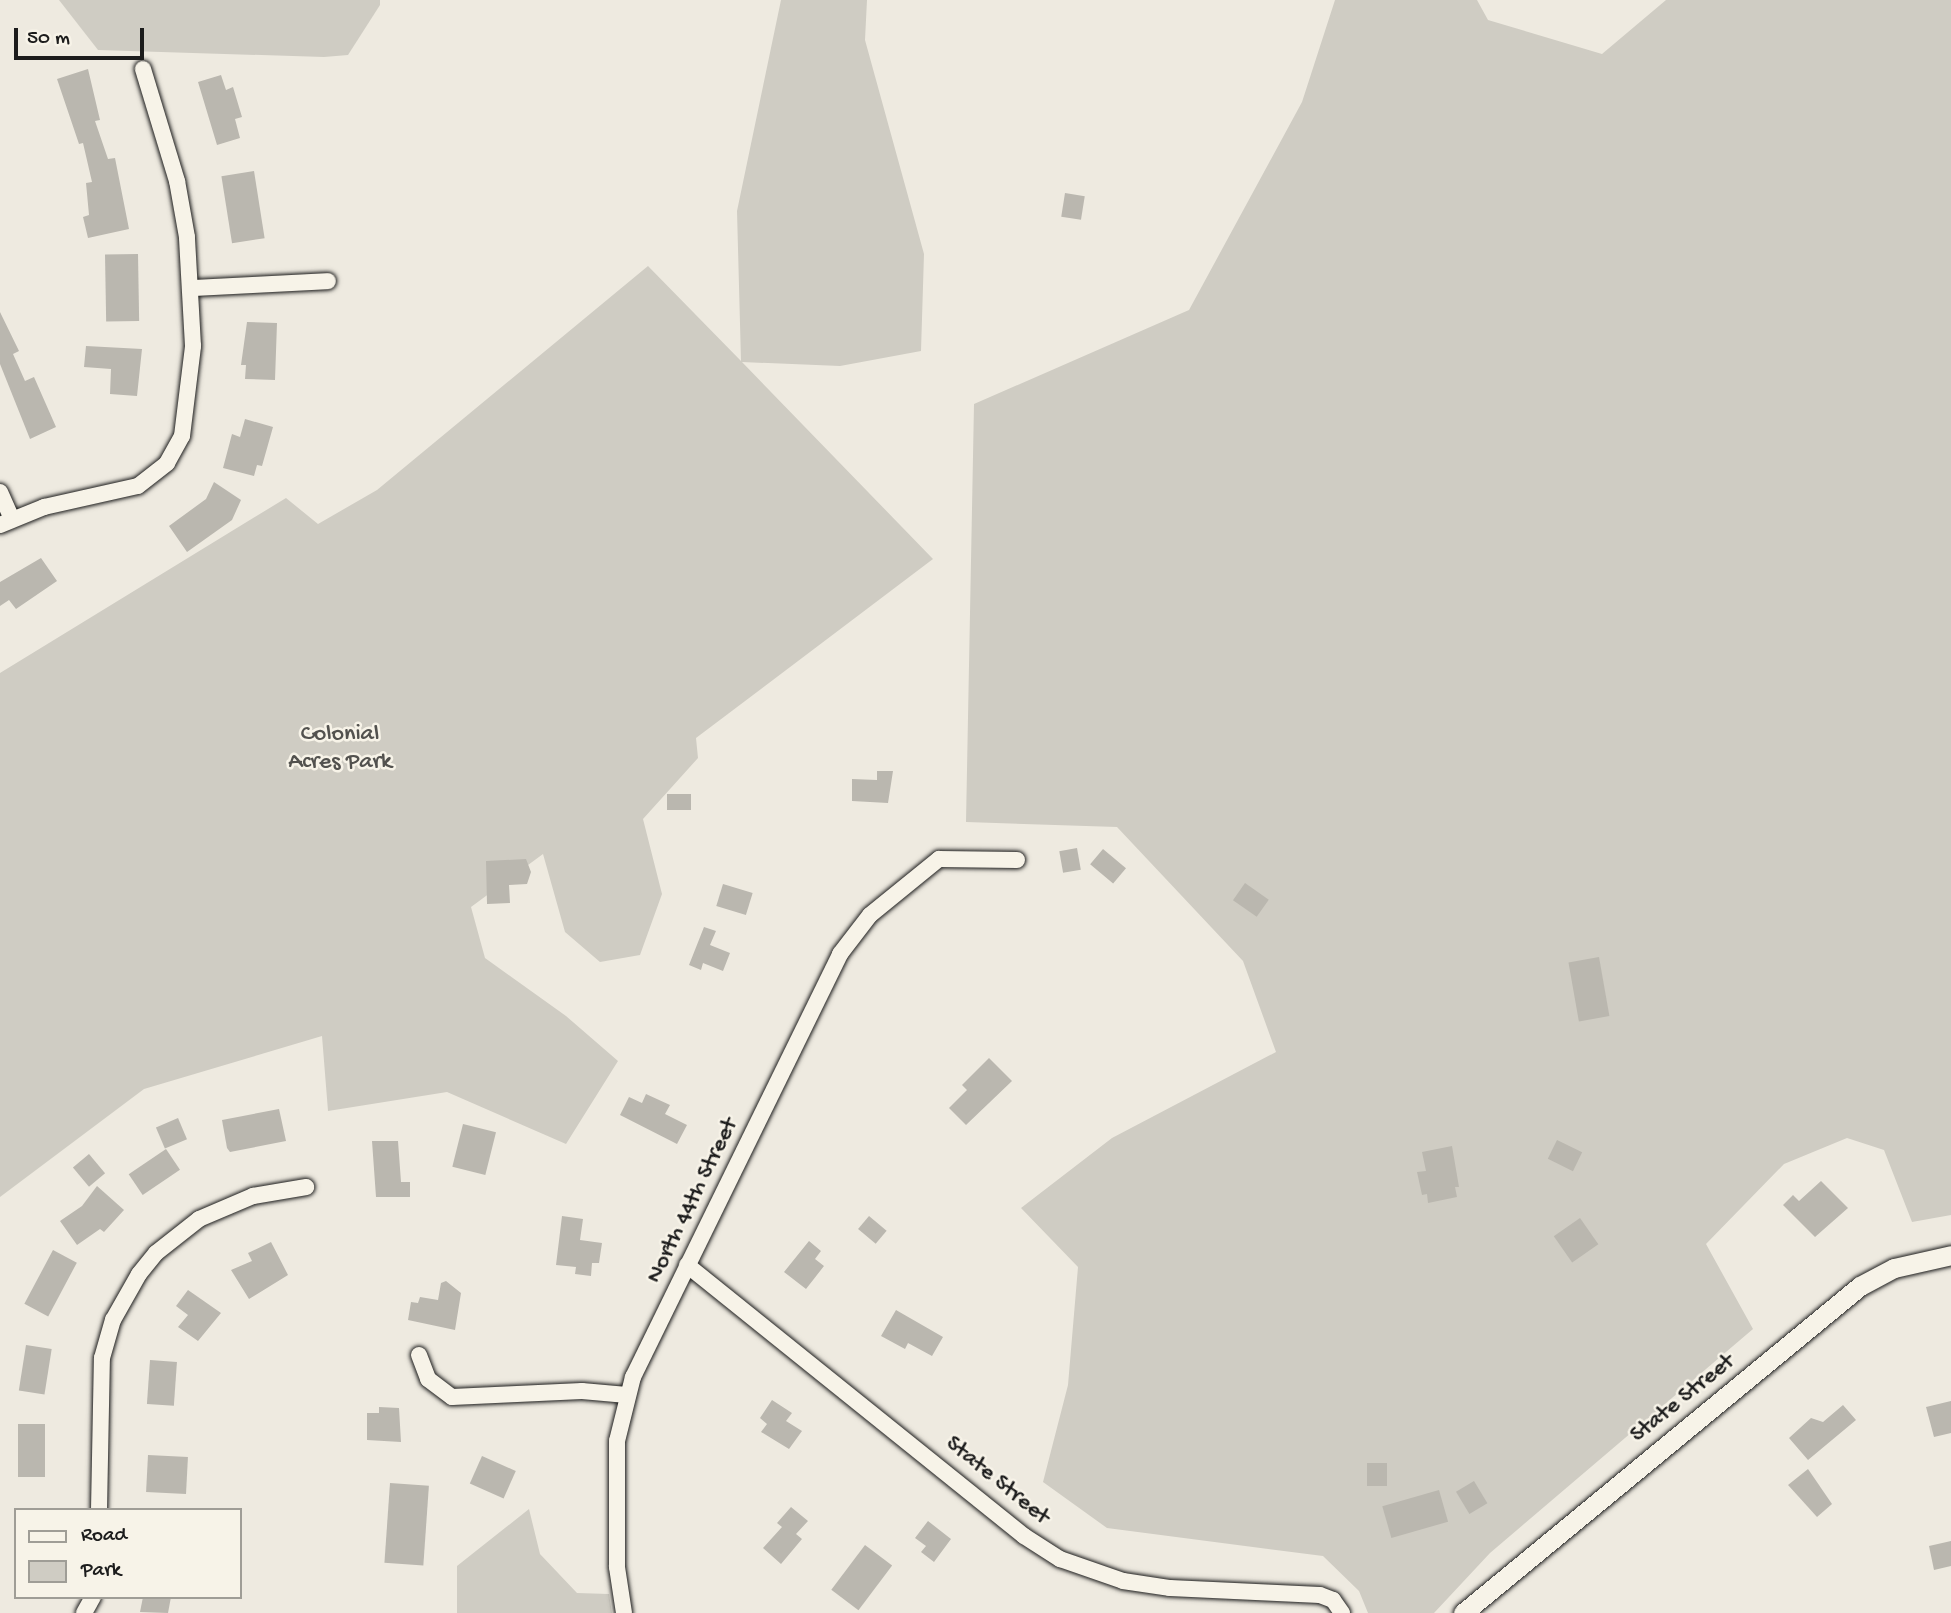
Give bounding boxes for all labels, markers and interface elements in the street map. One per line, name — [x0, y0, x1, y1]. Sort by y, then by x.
scale bar — [18, 14, 147, 58]
text: 50 m — [27, 27, 70, 52]
park label: Colonial Acres Park — [288, 721, 392, 777]
street label: North 44th Street — [641, 1114, 745, 1288]
street label: State Street — [1625, 1348, 1741, 1450]
street label: State Street — [939, 1430, 1055, 1532]
legend — [14, 1508, 242, 1599]
text: Road — [81, 1524, 127, 1549]
text: Park — [81, 1559, 121, 1584]

